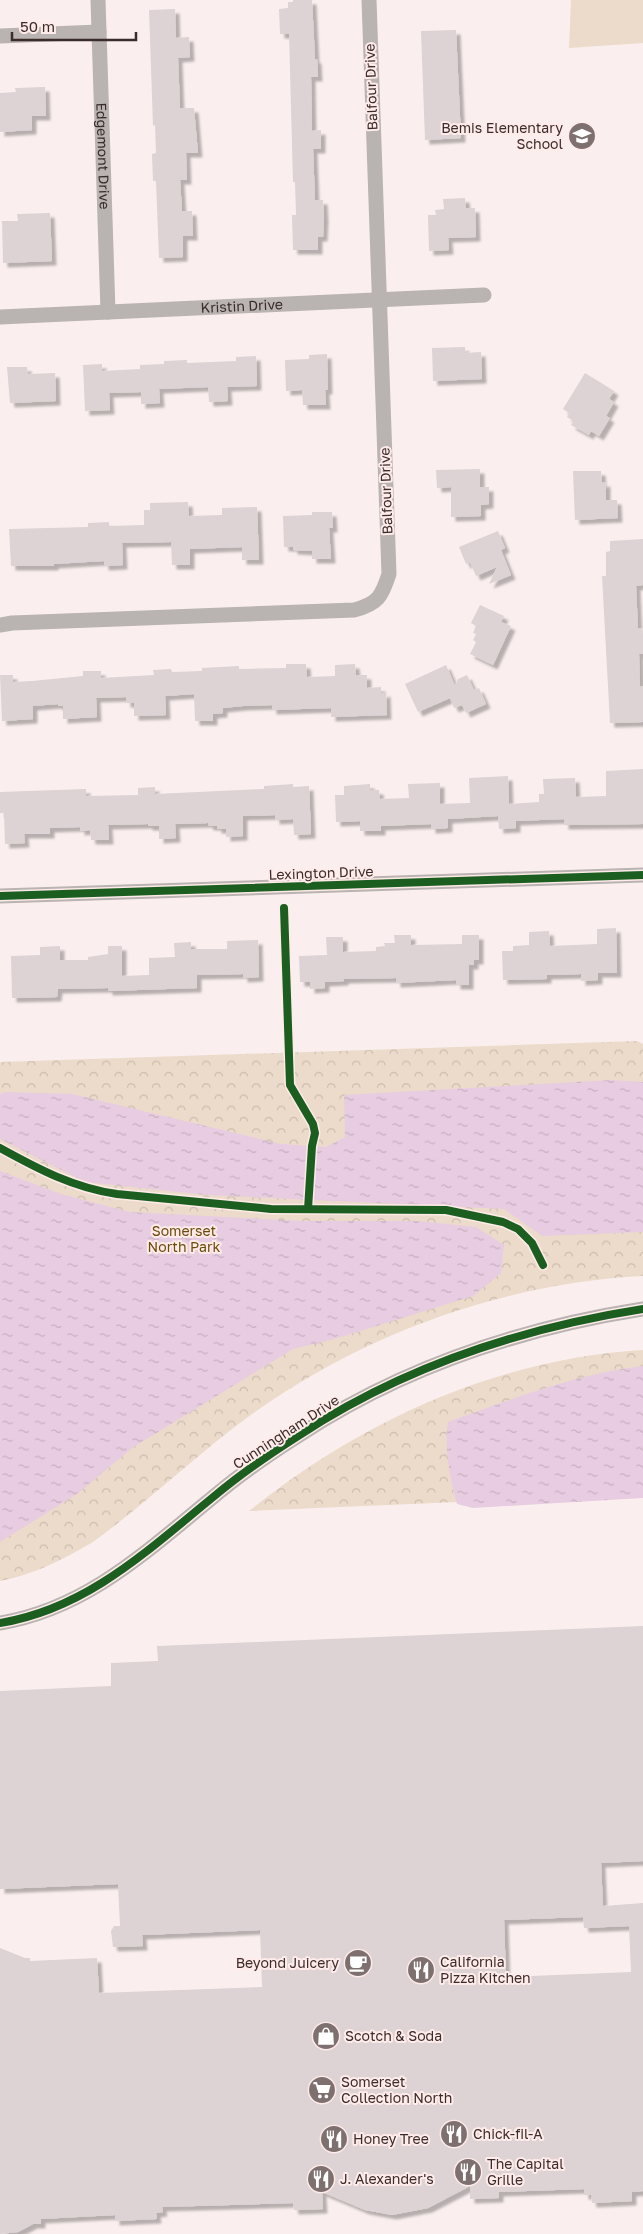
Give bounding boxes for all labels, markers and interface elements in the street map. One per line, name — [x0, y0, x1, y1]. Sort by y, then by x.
scale bar — [12, 10, 136, 42]
text: 50 m — [20, 17, 55, 35]
street label: Balfour Drive — [360, 43, 381, 131]
street label: Edgemont Drive — [93, 102, 114, 210]
place label: Bemis Elementary School — [441, 119, 563, 152]
school or university icon: Bemis Elementary School — [567, 121, 597, 151]
street label: Kristin Drive — [200, 295, 283, 316]
street label: Balfour Drive — [375, 447, 396, 535]
street label: Lexington Drive — [268, 862, 374, 883]
park label: Somerset North Park — [148, 1222, 220, 1255]
street label: Cunningham Drive — [229, 1391, 342, 1472]
cafe icon: Beyond Juicery — [343, 1948, 373, 1978]
place label: California Pizza Kitchen — [440, 1953, 531, 1986]
place label: Beyond Juicery — [236, 1954, 339, 1971]
restaurant icon: California Pizza Kitchen — [406, 1955, 436, 1985]
shop icon: Scotch & Soda — [311, 2021, 341, 2051]
place label: Scotch & Soda — [345, 2027, 442, 2044]
place label: Somerset Collection North — [341, 2073, 452, 2106]
supermarket icon: Somerset Collection North — [307, 2075, 337, 2105]
restaurant icon: Chick-fil-A — [439, 2119, 469, 2149]
restaurant icon: Honey Tree — [319, 2124, 349, 2154]
place label: Chick-fil-A — [473, 2125, 543, 2142]
place label: Honey Tree — [353, 2130, 429, 2147]
place label: The Capital Grille — [487, 2155, 564, 2188]
restaurant icon: The Capital Grille — [453, 2157, 483, 2187]
restaurant icon: J. Alexander's — [306, 2164, 336, 2194]
place label: J. Alexander's — [340, 2170, 434, 2187]

